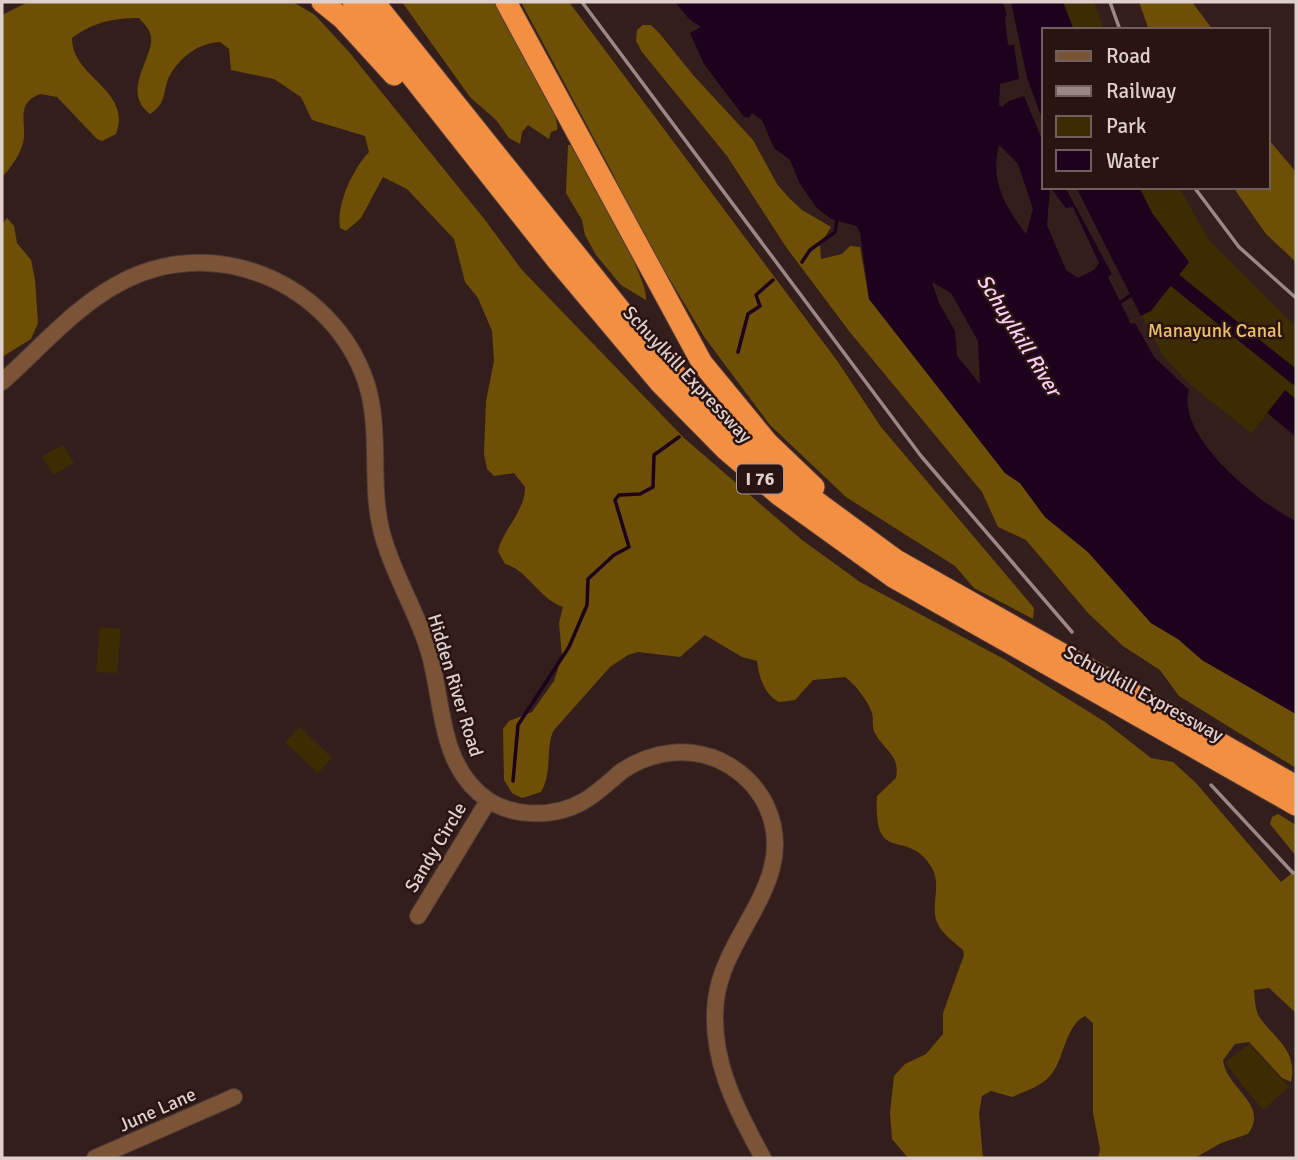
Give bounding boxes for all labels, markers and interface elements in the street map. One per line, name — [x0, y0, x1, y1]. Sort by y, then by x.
legend — [1042, 28, 1270, 189]
text: Road — [1106, 43, 1151, 69]
text: Railway — [1106, 78, 1176, 104]
text: Park — [1106, 113, 1147, 139]
text: Water — [1106, 148, 1159, 174]
water label: Schuylkill River — [971, 269, 1069, 404]
street label: Schuylkill Expressway — [618, 301, 757, 448]
park label: Manayunk Canal — [1148, 319, 1282, 343]
road number: I 76 — [737, 464, 783, 494]
street label: Hidden River Road — [422, 611, 488, 760]
street label: Schuylkill Expressway — [1060, 640, 1228, 748]
street label: Sandy Circle — [400, 798, 472, 897]
street label: June Lane — [115, 1082, 200, 1138]

